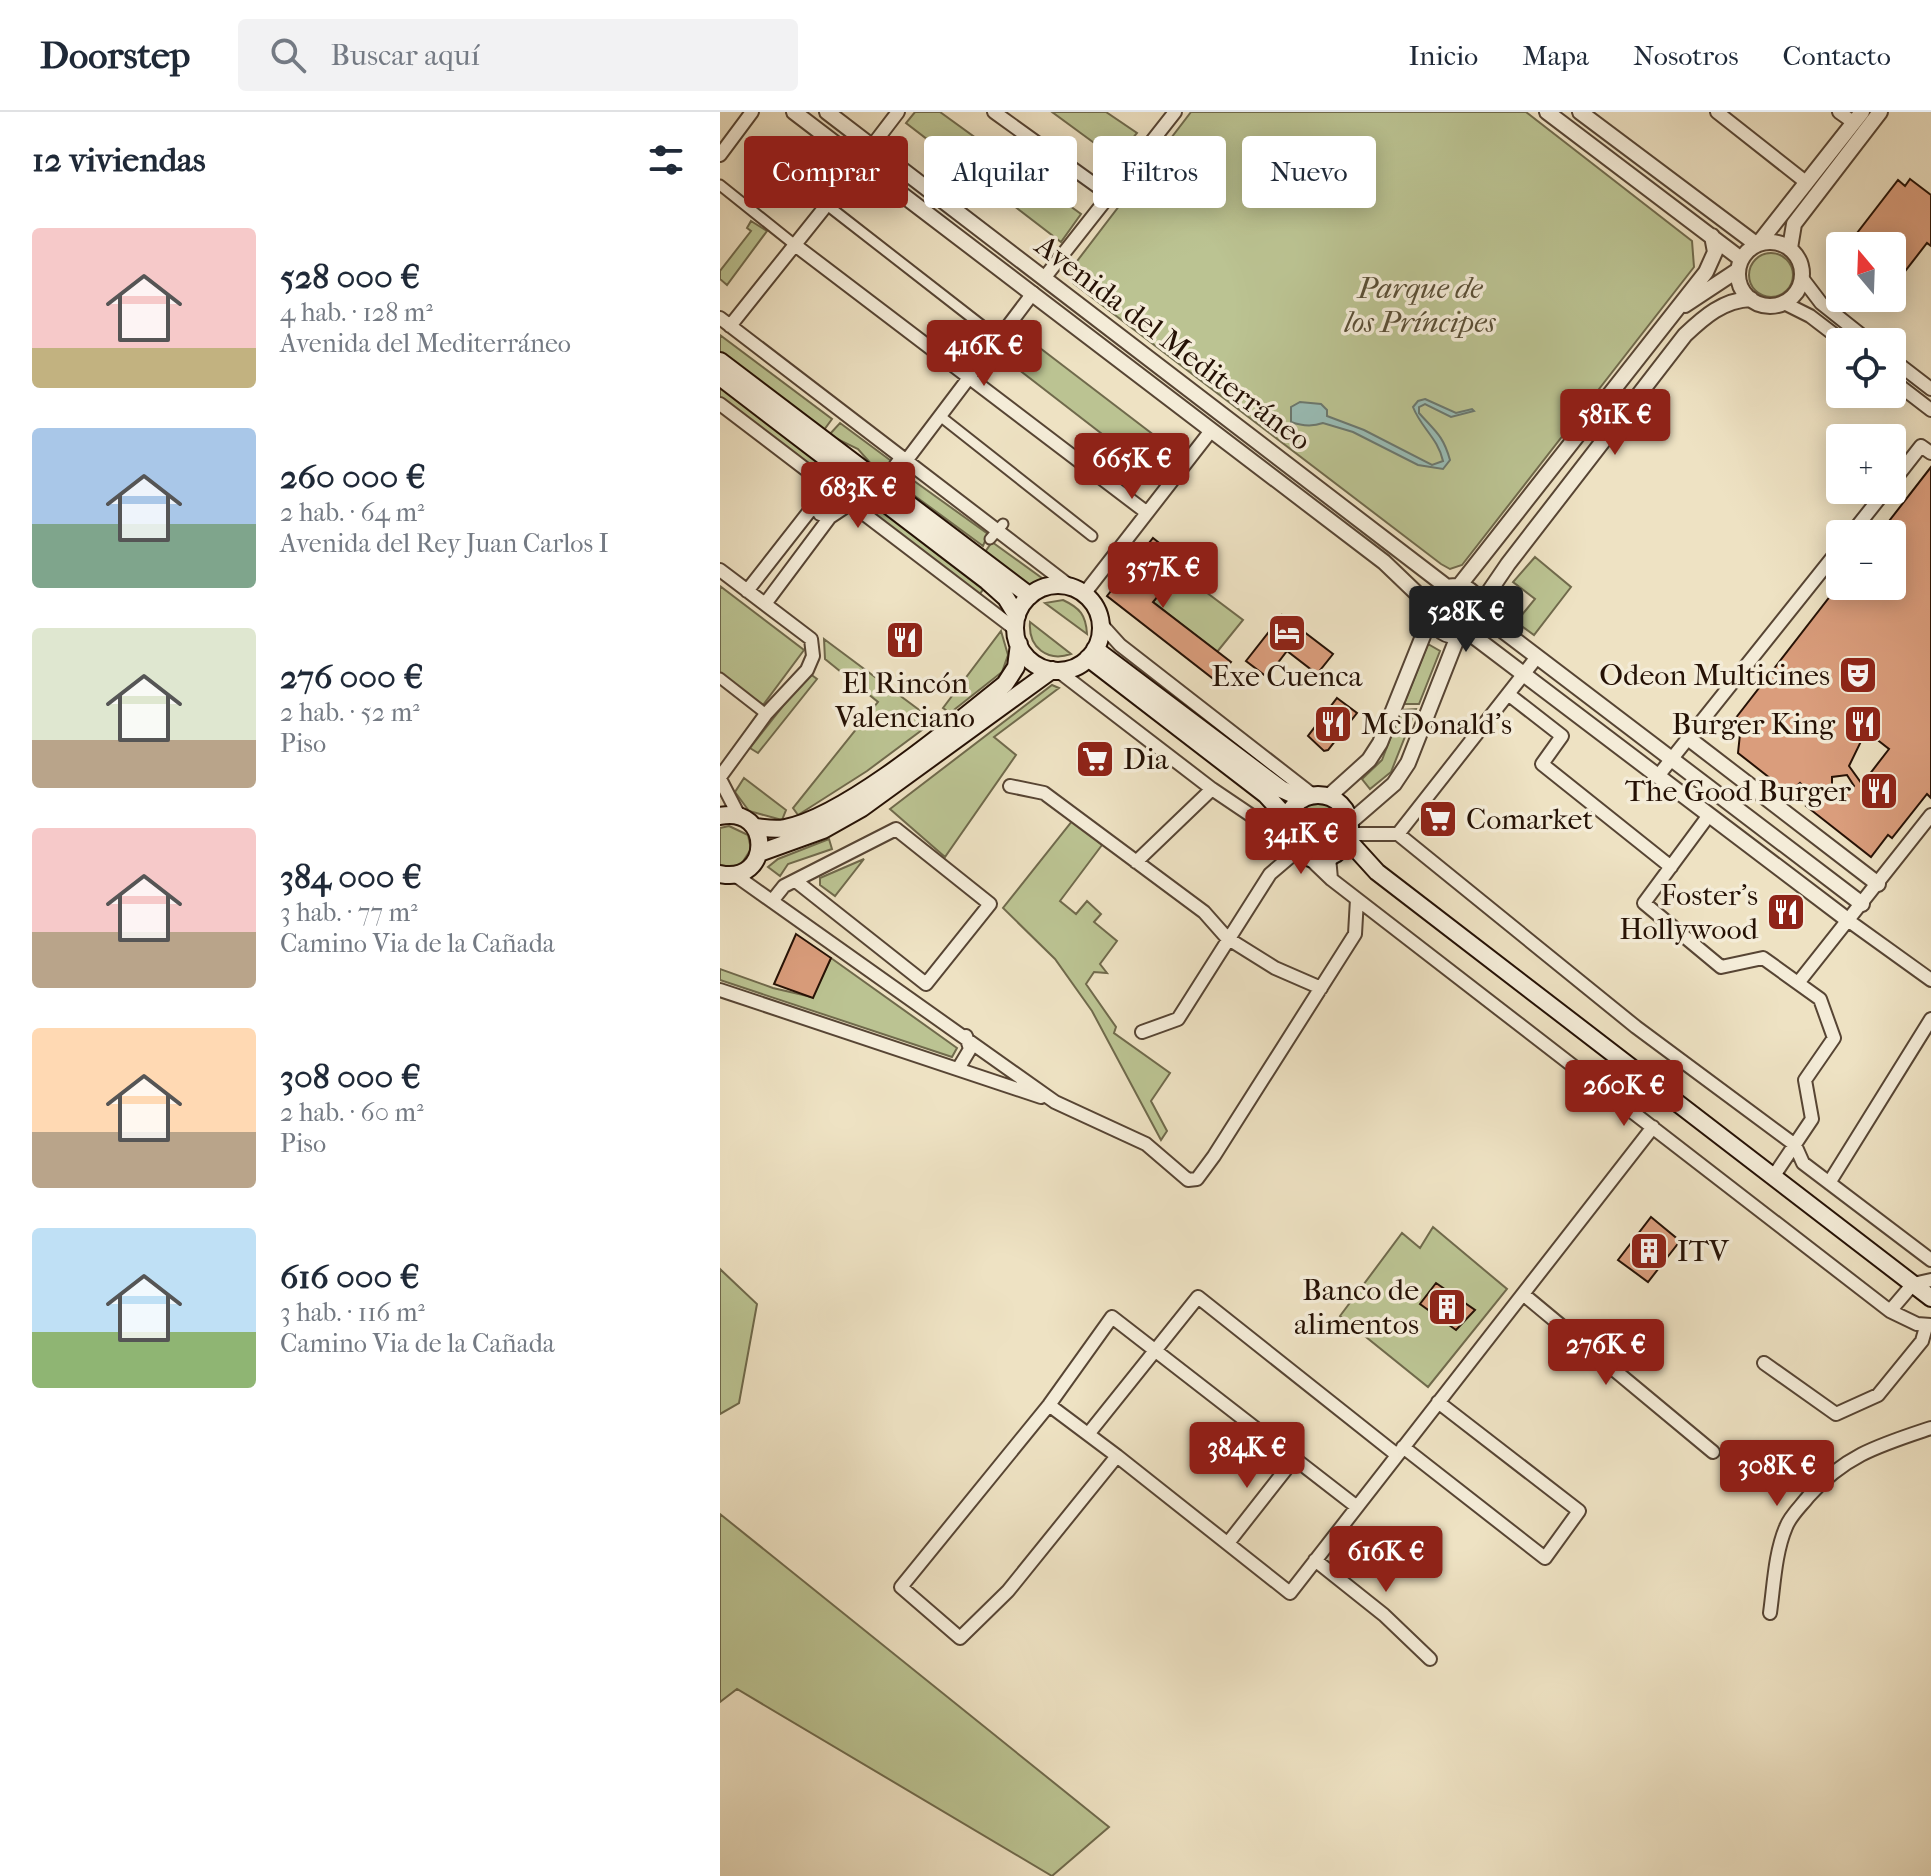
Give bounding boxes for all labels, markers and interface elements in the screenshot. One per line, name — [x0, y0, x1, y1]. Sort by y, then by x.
search box — [238, 19, 798, 91]
text: Doorstep — [40, 33, 190, 78]
icon: search — [266, 33, 310, 77]
text: Buscar aquí — [330, 38, 480, 73]
text: Inicio — [1408, 39, 1478, 72]
text: Mapa — [1522, 39, 1589, 72]
text: Nosotros — [1633, 39, 1739, 72]
text: Contacto — [1783, 39, 1891, 72]
chip: Comprar — [744, 136, 908, 208]
chip: Alquilar — [924, 136, 1077, 208]
chip: Filtros — [1093, 136, 1226, 208]
chip: Nuevo — [1242, 136, 1376, 208]
icon: filters — [644, 138, 688, 182]
text: 12 viviendas — [32, 140, 206, 180]
street label: Avenida del Mediterráneo — [1028, 227, 1318, 458]
north arrow — [1826, 232, 1906, 312]
map controls — [1826, 232, 1906, 600]
text: 528 000 € — [280, 257, 420, 297]
icon: home — [96, 260, 192, 356]
park label: Parque de los Príncipes — [1344, 271, 1496, 340]
text: 4 hab. · 128 m² — [280, 297, 433, 328]
pin: 416K € — [919, 320, 1049, 388]
text: Avenida del Mediterráneo — [280, 328, 571, 359]
button: locate — [1826, 328, 1906, 408]
text: 416K € — [945, 330, 1023, 361]
pin: 581K € — [1550, 389, 1680, 457]
text: 581K € — [1578, 399, 1652, 430]
button: + — [1826, 424, 1906, 504]
pin: 665K € — [1067, 433, 1197, 501]
text: 665K € — [1092, 443, 1172, 474]
text: 260 000 € — [280, 457, 426, 497]
icon: home — [96, 460, 192, 556]
pin: 683K € — [793, 462, 923, 530]
text: 683K € — [819, 472, 897, 503]
text: 2 hab. · 64 m² — [280, 497, 424, 528]
button: − — [1826, 520, 1906, 600]
text: Avenida del Rey Juan Carlos I — [280, 528, 609, 559]
pin: 357K € — [1098, 542, 1228, 610]
text: 357K € — [1126, 552, 1200, 583]
pin: 528K € — [1401, 586, 1531, 654]
text: 528K € — [1427, 596, 1505, 627]
hotel icon: Exe Cuenca — [1266, 612, 1308, 654]
restaurant icon: El Rincón Valenciano — [884, 619, 926, 661]
theatre icon: Odeon Multicines — [1837, 654, 1879, 696]
text: 276 000 € — [280, 657, 423, 697]
place label: Odeon Multicines — [1599, 658, 1830, 693]
place label: Exe Cuenca — [1212, 659, 1364, 694]
icon: home — [96, 660, 192, 756]
place label: El Rincón Valenciano — [834, 666, 975, 735]
text: 2 hab. · 52 m² — [280, 697, 420, 728]
restaurant icon: McDonald's — [1312, 703, 1354, 745]
restaurant icon: Burger King — [1842, 703, 1884, 745]
place label: McDonald's — [1361, 707, 1512, 742]
place label: Burger King — [1672, 707, 1836, 742]
text: Piso — [280, 728, 326, 759]
supermarket icon: Dia — [1074, 738, 1116, 780]
place label: Dia — [1123, 742, 1170, 777]
restaurant icon: The Good Burger — [1858, 770, 1900, 812]
place label: The Good Burger — [1625, 774, 1851, 809]
supermarket icon: Comarket — [1417, 798, 1459, 840]
place label: Comarket — [1466, 802, 1593, 837]
pin: 341K € — [1236, 808, 1366, 876]
text: 341K € — [1263, 818, 1339, 849]
text: 384 000 € — [280, 857, 422, 897]
icon: home — [96, 860, 192, 956]
place label: Foster's Hollywood — [1619, 878, 1759, 947]
restaurant icon: Foster's Hollywood — [1765, 891, 1807, 933]
text: 3 hab. · 77 m² — [280, 897, 417, 928]
text: Camino Via de la Cañada — [280, 928, 555, 959]
text: 308 000 € — [280, 1057, 421, 1097]
icon: home — [96, 1060, 192, 1156]
pin: 260K € — [1559, 1060, 1689, 1128]
text: 260K € — [1583, 1070, 1665, 1101]
text: 2 hab. · 60 m² — [280, 1097, 424, 1128]
text: Piso — [280, 1128, 326, 1159]
building icon: ITV — [1628, 1230, 1670, 1272]
place label: ITV — [1677, 1234, 1730, 1269]
text: 616 000 € — [280, 1257, 420, 1297]
icon: home — [96, 1260, 192, 1356]
place label: Banco de alimentos — [1294, 1273, 1419, 1342]
building icon: Banco de alimentos — [1426, 1286, 1468, 1328]
text: 3 hab. · 116 m² — [280, 1297, 425, 1328]
pin: 276K € — [1541, 1319, 1671, 1387]
text: Camino Via de la Cañada — [280, 1328, 555, 1359]
text: 276K € — [1566, 1329, 1646, 1360]
pin: 384K € — [1182, 1422, 1312, 1490]
text: 384K € — [1208, 1432, 1286, 1463]
pin: 308K € — [1712, 1440, 1842, 1508]
text: 308K € — [1738, 1450, 1816, 1481]
pin: 616K € — [1321, 1526, 1451, 1594]
text: 616K € — [1347, 1536, 1425, 1567]

